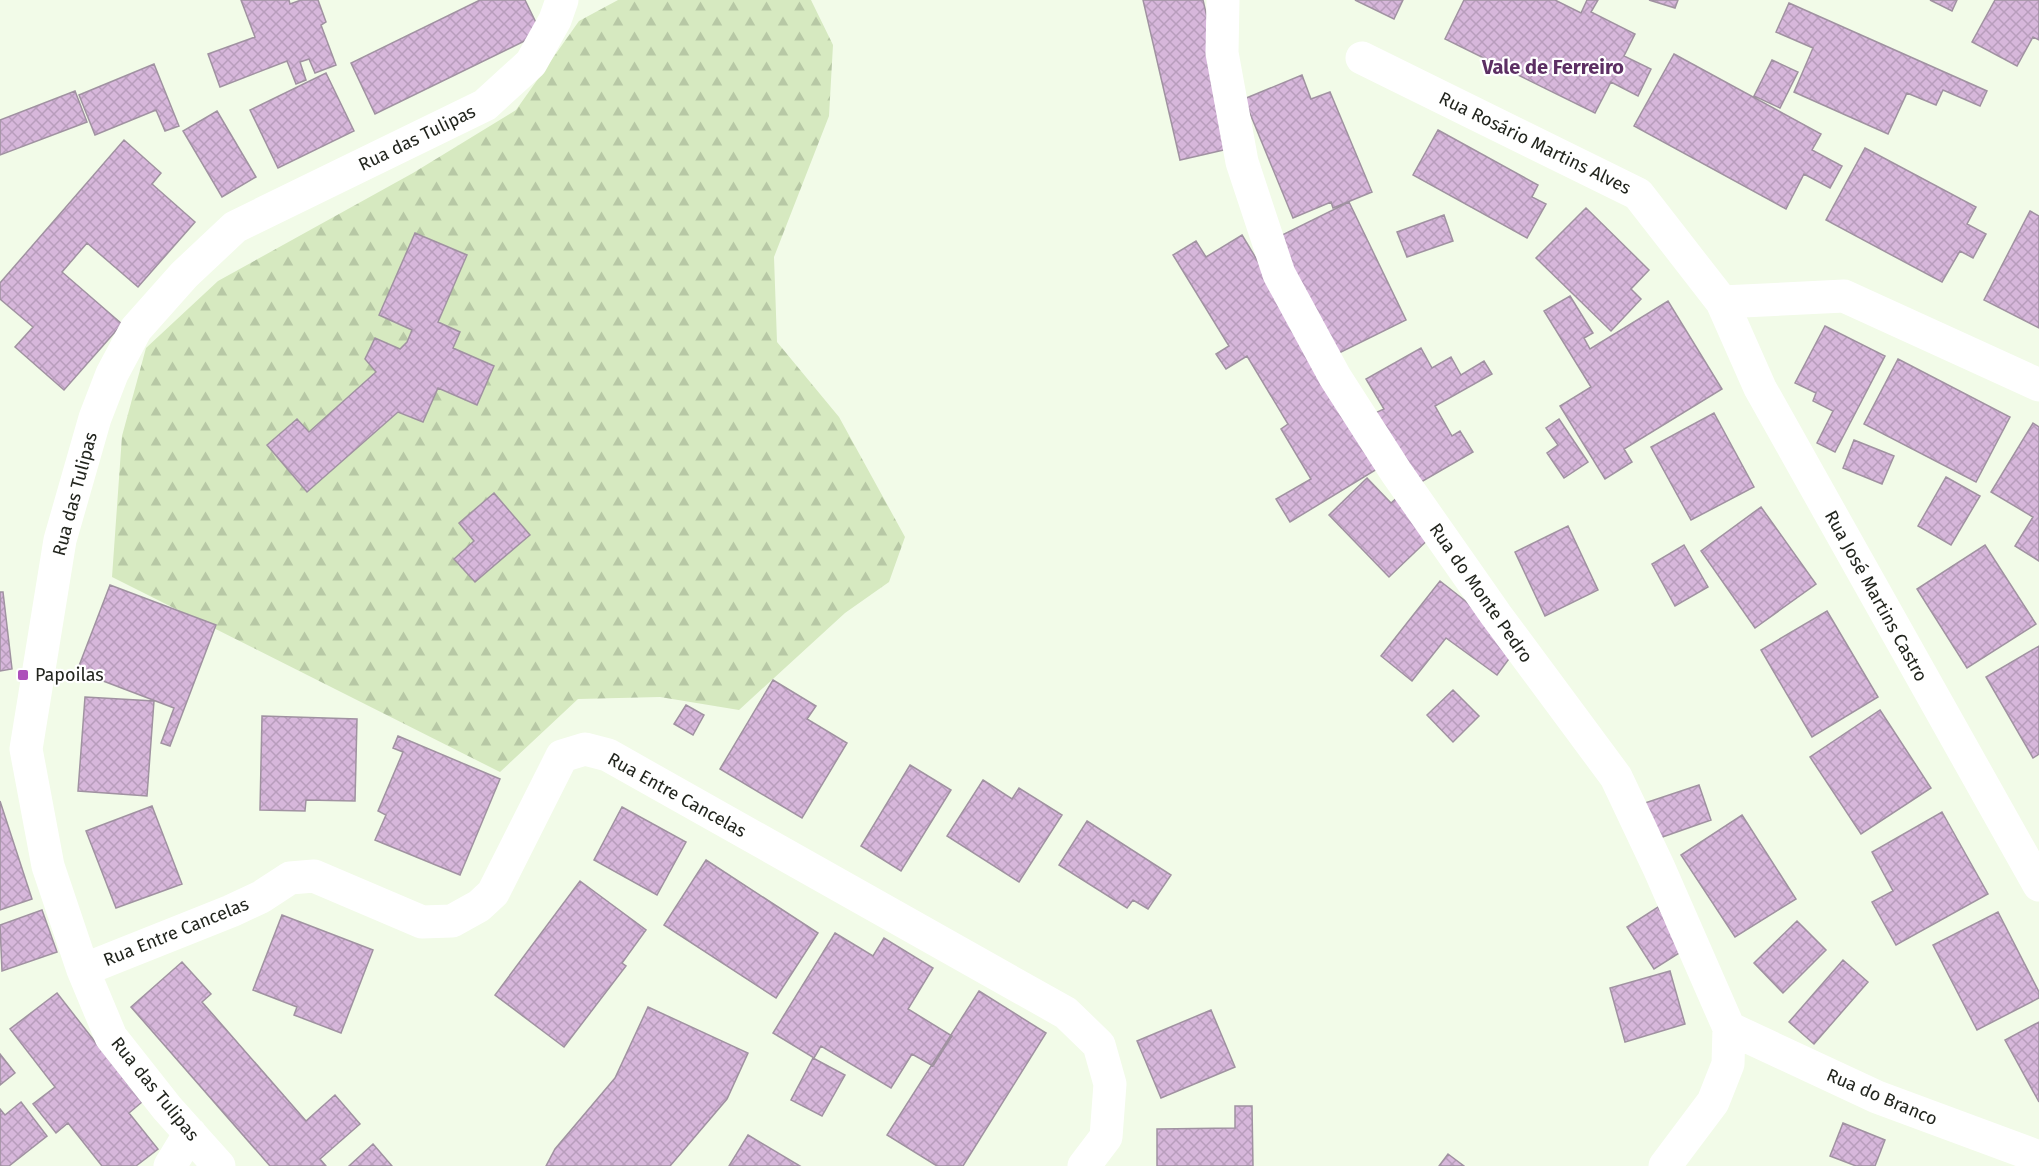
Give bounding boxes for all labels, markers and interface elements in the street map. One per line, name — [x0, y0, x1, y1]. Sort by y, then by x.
district label: Vale de Ferreiro — [1481, 55, 1624, 79]
street label: Rua Rosário Martins Alves — [1435, 87, 1635, 199]
street label: Rua das Tulipas — [355, 100, 479, 176]
street label: Rua das Tulipas — [48, 430, 102, 558]
street label: Rua José Martins Castro — [1820, 507, 1932, 685]
street label: Rua do Monte Pedro — [1425, 519, 1537, 667]
place label: Papoilas — [35, 664, 104, 686]
marker: Papoilas — [16, 668, 30, 682]
street label: Rua Entre Cancelas — [604, 748, 750, 842]
street label: Rua Entre Cancelas — [100, 893, 252, 971]
street label: Rua das Tulipas — [106, 1033, 204, 1145]
street label: Rua do Branco — [1823, 1064, 1941, 1130]

